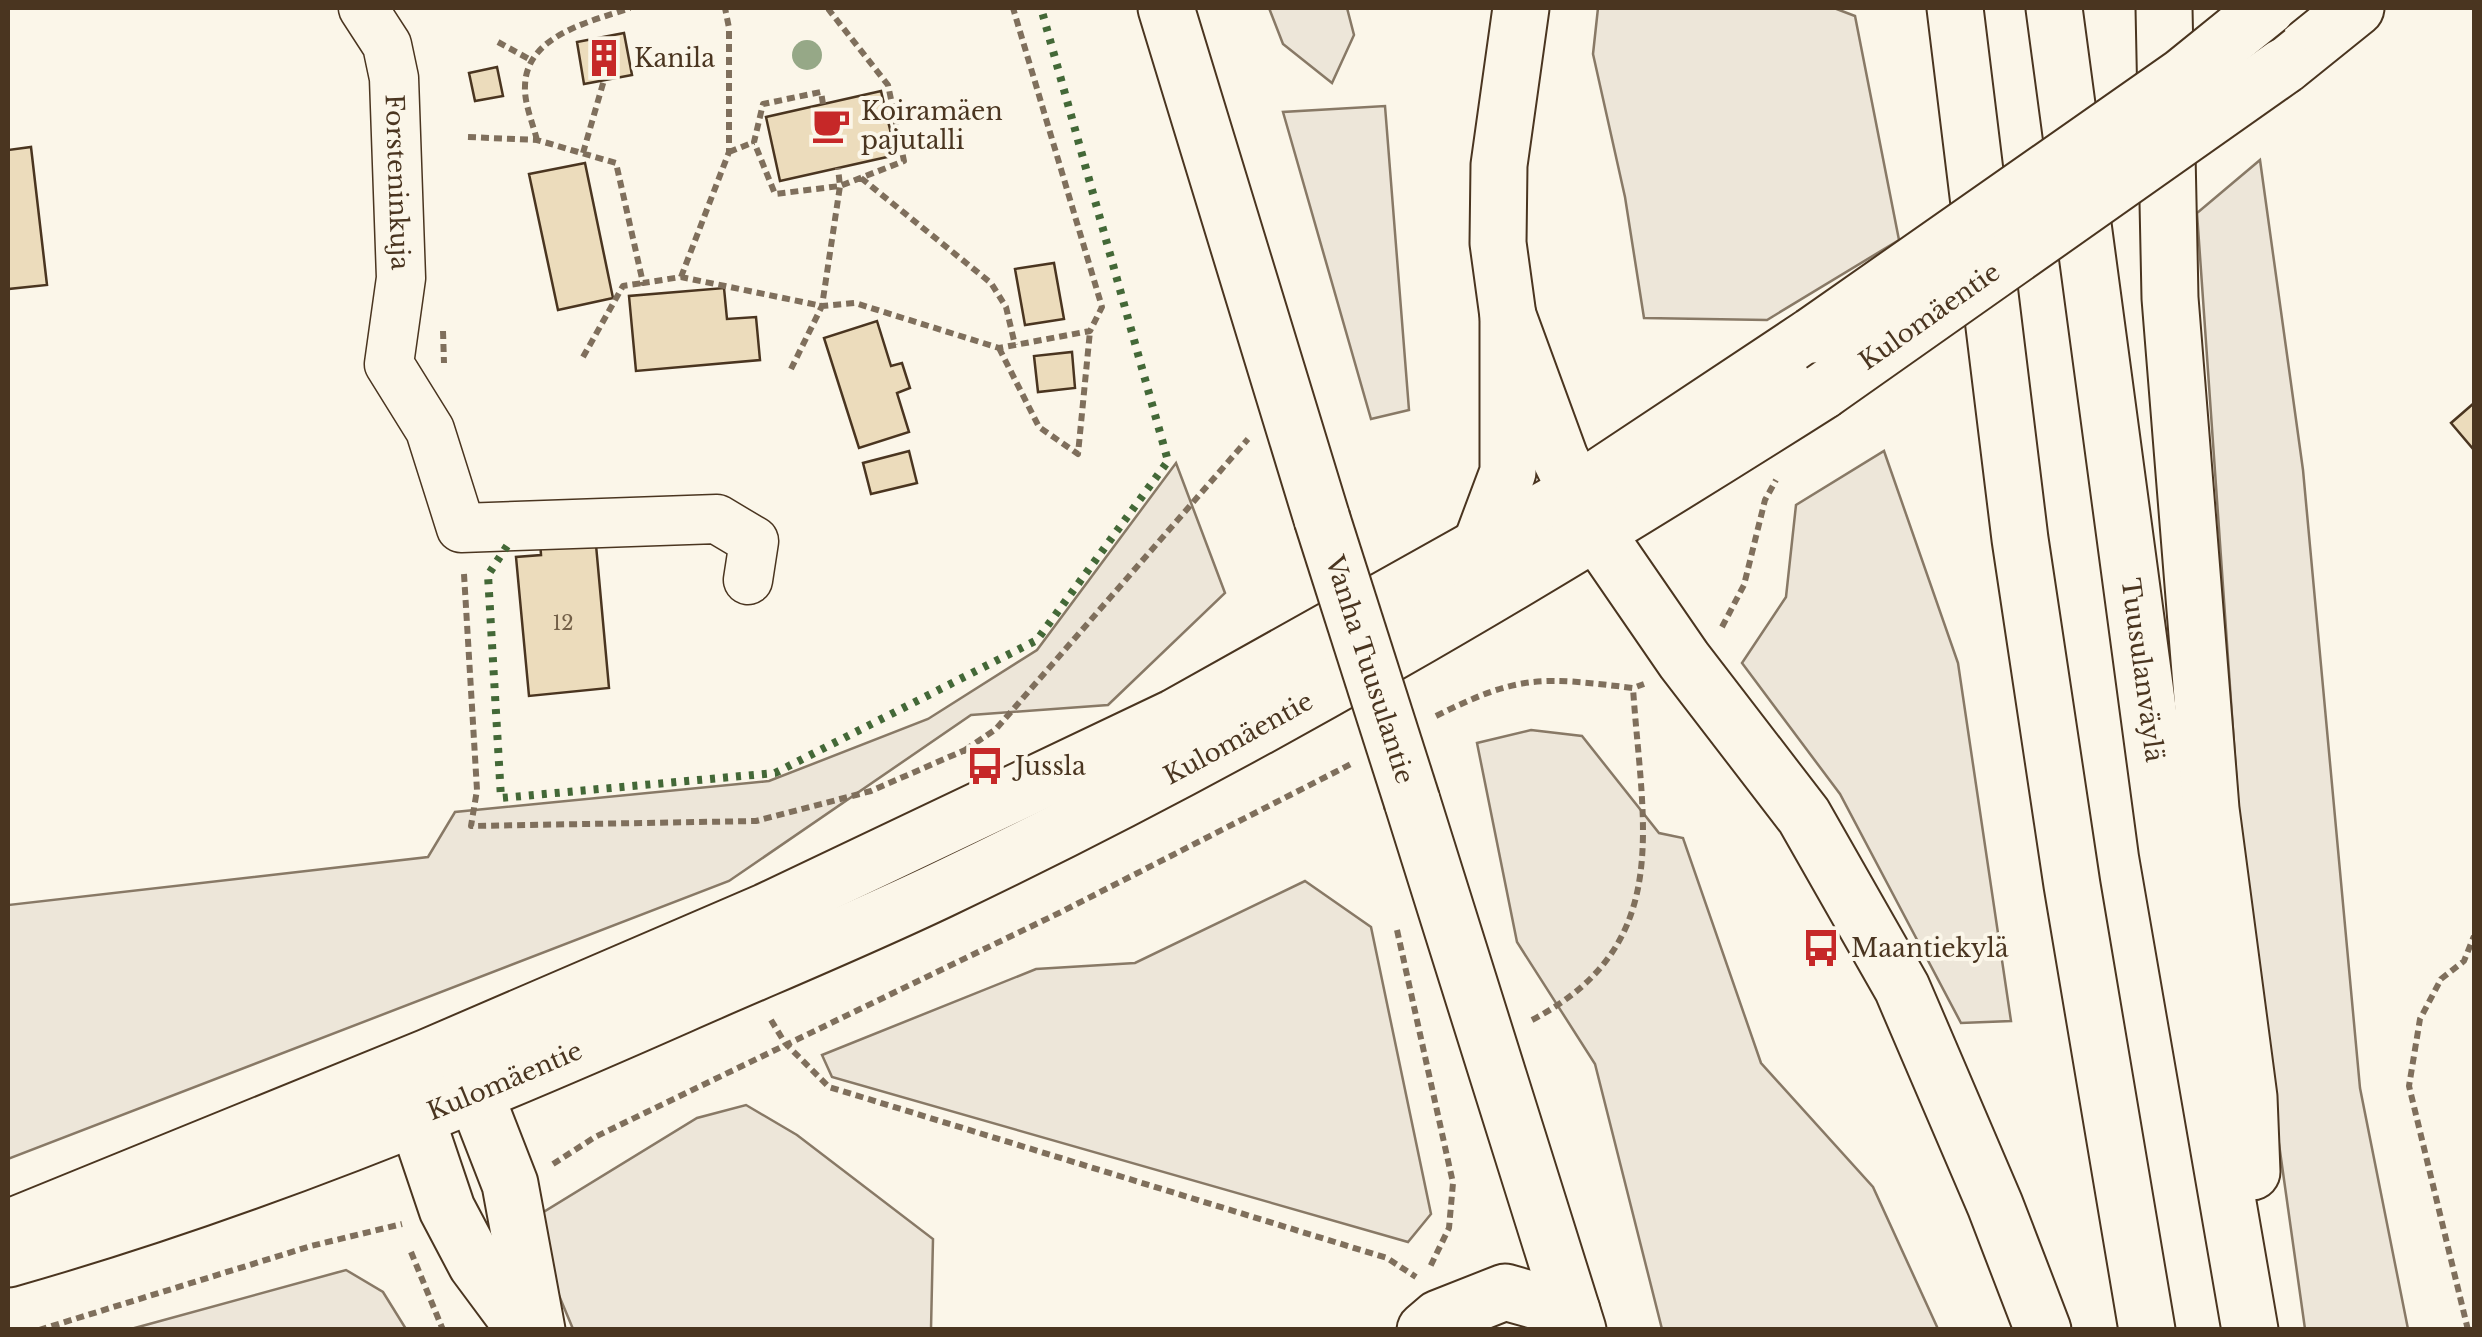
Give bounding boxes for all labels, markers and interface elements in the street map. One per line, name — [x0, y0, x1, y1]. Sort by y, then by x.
building icon: Kanila — [583, 37, 625, 79]
place label: Kanila — [634, 43, 715, 74]
street label: Forsteninkuja — [379, 94, 416, 271]
place label: Koiramäen pajutalli — [861, 96, 1003, 156]
cafe icon: Koiramäen pajutalli — [810, 104, 852, 146]
street label: Kulomäentie — [1853, 256, 2006, 377]
street label: Vanha Tuusulantie — [1318, 551, 1420, 787]
street label: Tuusulanväylä — [2115, 576, 2170, 764]
house number: 12 — [552, 611, 574, 635]
street label: Kulomäentie — [1159, 685, 1318, 791]
bus stop icon: Jussla — [964, 745, 1006, 787]
place label: Jussla — [1012, 751, 1086, 782]
bus stop icon: Maantiekylä — [1800, 927, 1842, 969]
place label: Maantiekylä — [1851, 933, 2009, 964]
street label: Kulomäentie — [423, 1035, 587, 1127]

